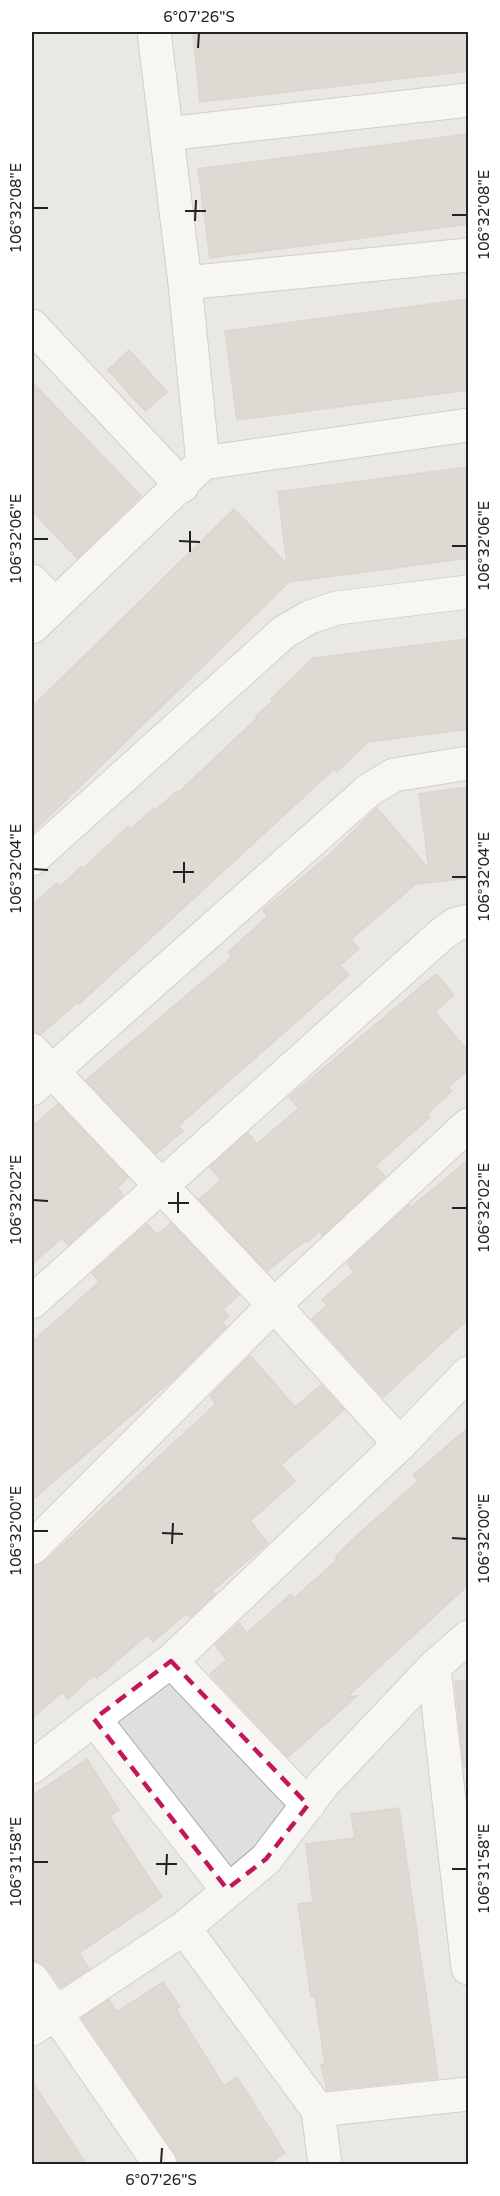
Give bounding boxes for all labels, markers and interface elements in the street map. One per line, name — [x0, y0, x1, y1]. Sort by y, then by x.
text: 6°07'26"S — [163, 8, 235, 26]
text: 106°32'08"E — [7, 163, 25, 253]
text: 106°32'08"E — [475, 170, 493, 260]
text: 106°32'06"E — [7, 494, 25, 584]
text: 106°32'06"E — [475, 501, 493, 591]
text: 106°32'04"E — [7, 824, 25, 914]
text: 106°32'04"E — [475, 832, 493, 922]
text: 106°32'02"E — [7, 1155, 25, 1245]
text: 106°32'02"E — [475, 1163, 493, 1253]
text: 106°32'00"E — [7, 1486, 25, 1576]
text: 106°32'00"E — [475, 1494, 493, 1584]
text: 106°31'58"E — [7, 1817, 25, 1907]
text: 106°31'58"E — [475, 1824, 493, 1914]
text: 6°07'26"S — [125, 2171, 197, 2189]

